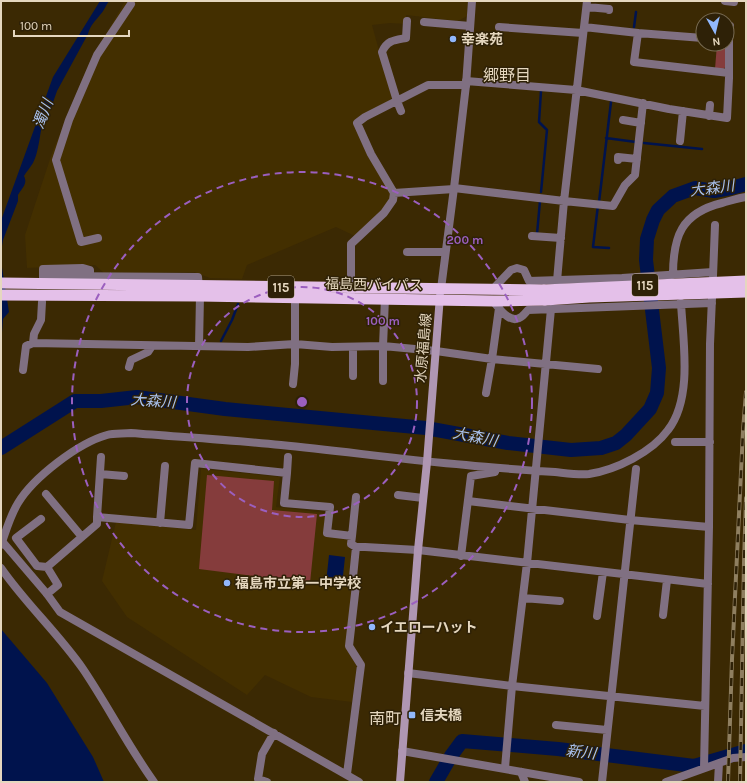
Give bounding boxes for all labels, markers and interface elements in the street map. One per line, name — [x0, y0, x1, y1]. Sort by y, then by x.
scale bar — [14, 12, 129, 38]
north arrow — [695, 12, 735, 52]
text: 100 m — [20, 19, 52, 33]
place label: 幸楽苑 — [461, 31, 503, 48]
marker: 幸楽苑 — [448, 34, 458, 44]
text: N — [712, 34, 721, 48]
district label: 郷野目 — [483, 66, 531, 85]
water label: 濁川 — [29, 95, 57, 131]
water label: 大森川 — [689, 176, 737, 200]
text: 200 m — [447, 233, 483, 247]
road number: 115 — [632, 274, 658, 296]
street label: 福島西バイパス — [325, 275, 423, 294]
road number: 115 — [268, 276, 294, 298]
street label: 水原福島線 — [412, 312, 435, 384]
text: 100 m — [366, 314, 400, 328]
water label: 大森川 — [130, 390, 178, 412]
centre of rings — [295, 395, 309, 409]
water label: 大森川 — [451, 424, 501, 451]
place label: 福島市立第一中学校 — [235, 575, 361, 592]
marker: 福島市立第一中学校 — [222, 578, 232, 588]
place label: イエローハット — [380, 619, 478, 636]
marker: イエローハット — [367, 622, 377, 632]
place label: 信夫橋 — [420, 707, 462, 724]
district label: 南町 — [369, 709, 401, 728]
marker: 信夫橋 — [407, 710, 417, 720]
water label: 新川 — [565, 741, 599, 763]

